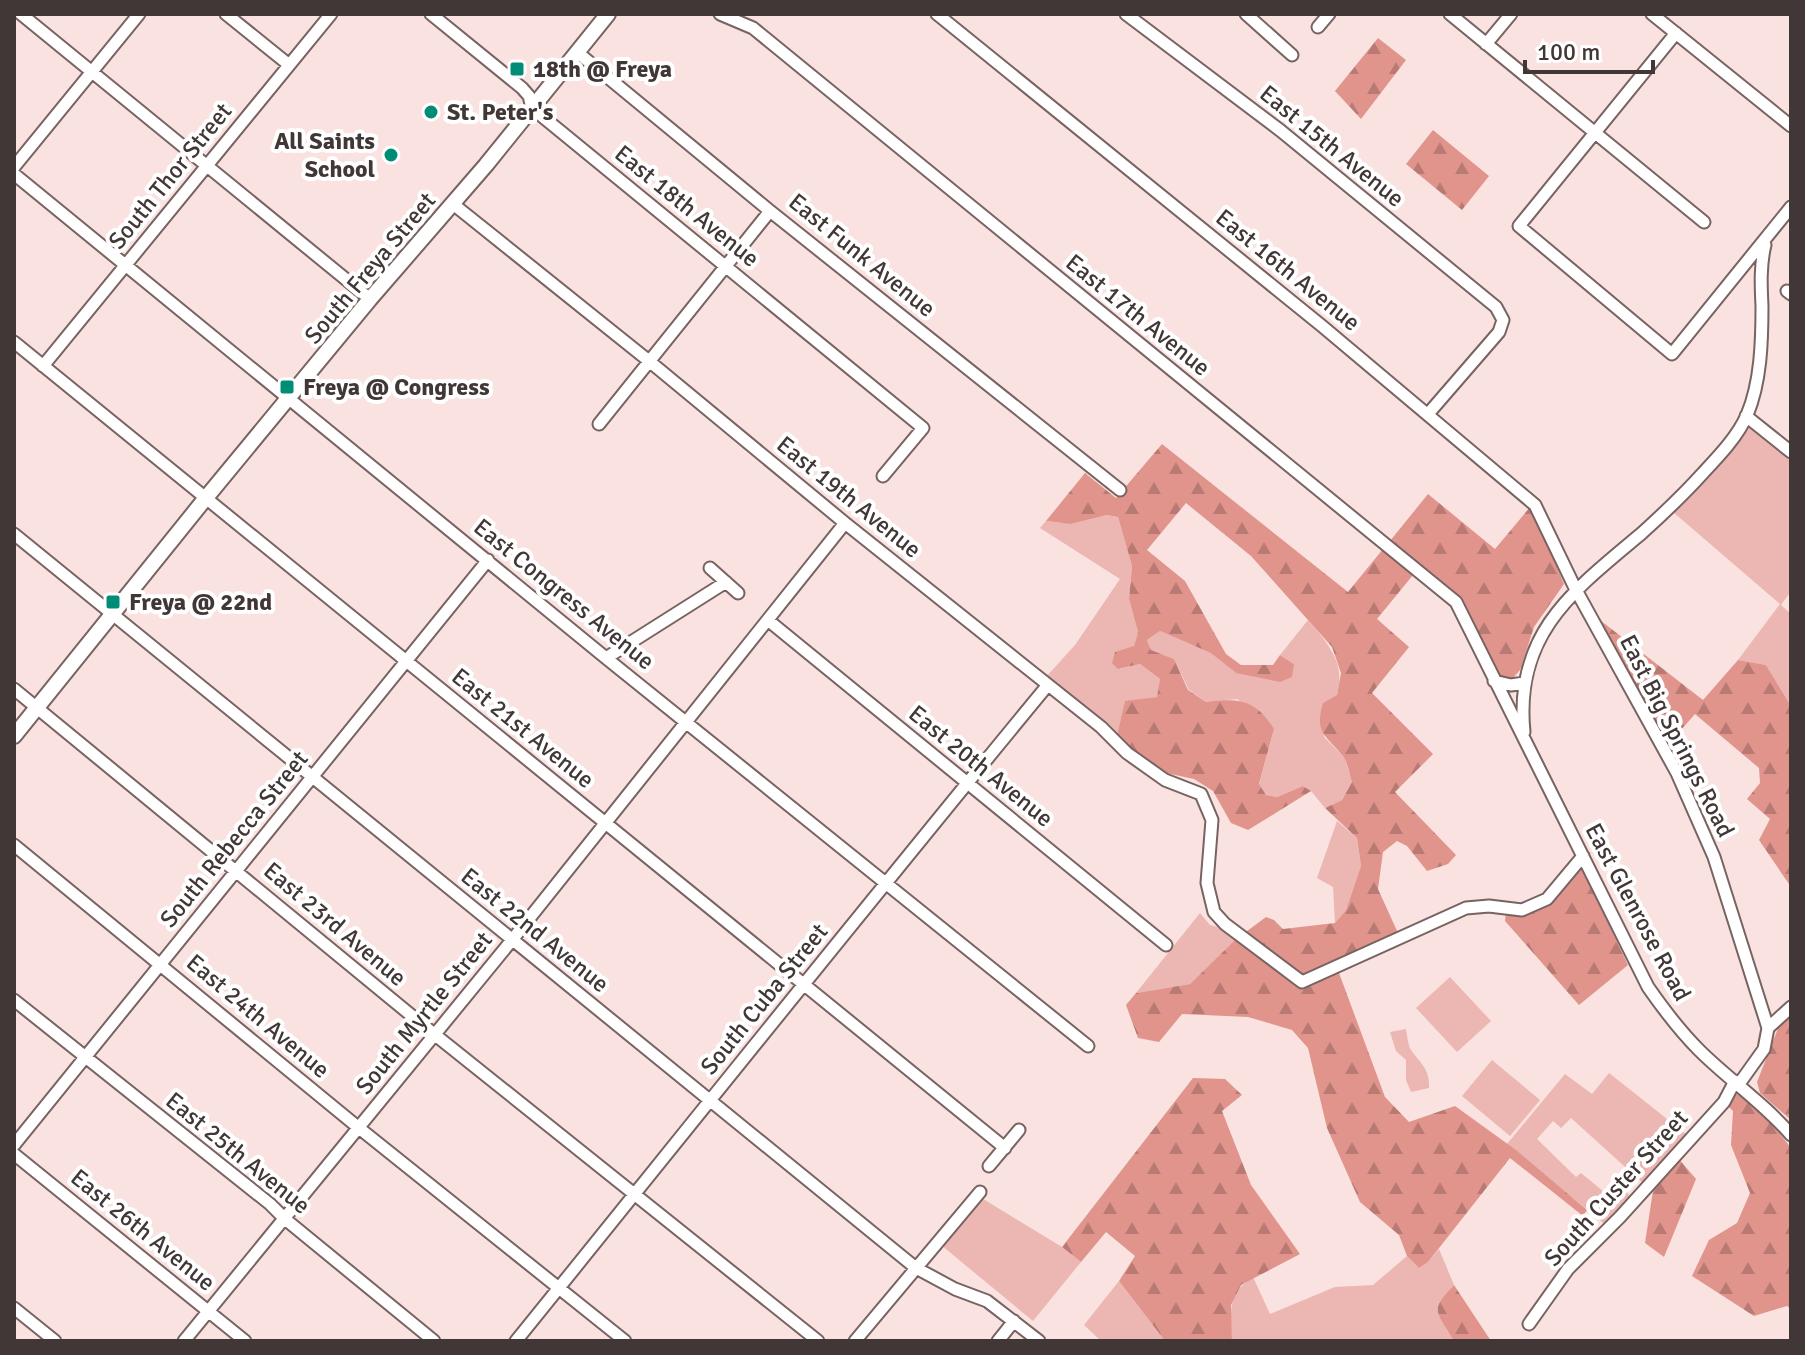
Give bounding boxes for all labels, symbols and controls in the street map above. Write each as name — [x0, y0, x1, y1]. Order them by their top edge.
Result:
scale bar — [1525, 24, 1653, 74]
text: 100 m — [1537, 37, 1600, 67]
place label: 18th @ Freya — [533, 54, 672, 84]
marker: 18th @ Freya — [508, 60, 526, 78]
street label: East 15th Avenue — [1254, 78, 1410, 214]
street label: South Thor Street — [102, 97, 238, 255]
place label: St. Peter's — [447, 97, 554, 127]
marker: St. Peter's — [422, 103, 440, 121]
place label: All Saints School — [274, 126, 375, 184]
street label: East 18th Avenue — [609, 138, 765, 274]
marker: All Saints School — [382, 146, 400, 164]
street label: South Freya Street — [298, 186, 442, 350]
street label: East Funk Avenue — [783, 187, 941, 323]
street label: East 16th Avenue — [1210, 202, 1366, 338]
street label: East 17th Avenue — [1060, 247, 1216, 383]
place label: Freya @ Congress — [303, 372, 490, 402]
marker: Freya @ Congress — [278, 378, 296, 396]
street label: East 19th Avenue — [771, 429, 927, 565]
street label: East Congress Avenue — [467, 512, 661, 676]
place label: Freya @ 22nd — [129, 587, 272, 617]
marker: Freya @ 22nd — [104, 593, 122, 611]
street label: East Big Springs Road — [1613, 630, 1741, 842]
street label: East 21st Avenue — [446, 661, 600, 795]
street label: East 20th Avenue — [903, 698, 1059, 834]
street label: South Rebecca Street — [153, 744, 315, 934]
street label: East Glenrose Road — [1578, 818, 1698, 1006]
street label: East 23rd Avenue — [257, 856, 413, 992]
street label: East 22nd Avenue — [455, 861, 615, 999]
street label: South Cuba Street — [694, 917, 834, 1081]
street label: South Myrtle Street — [349, 926, 499, 1100]
street label: East 24th Avenue — [180, 947, 336, 1085]
street label: East 25th Avenue — [160, 1085, 316, 1221]
street label: South Custer Street — [1538, 1103, 1694, 1273]
street label: East 26th Avenue — [65, 1162, 221, 1298]

